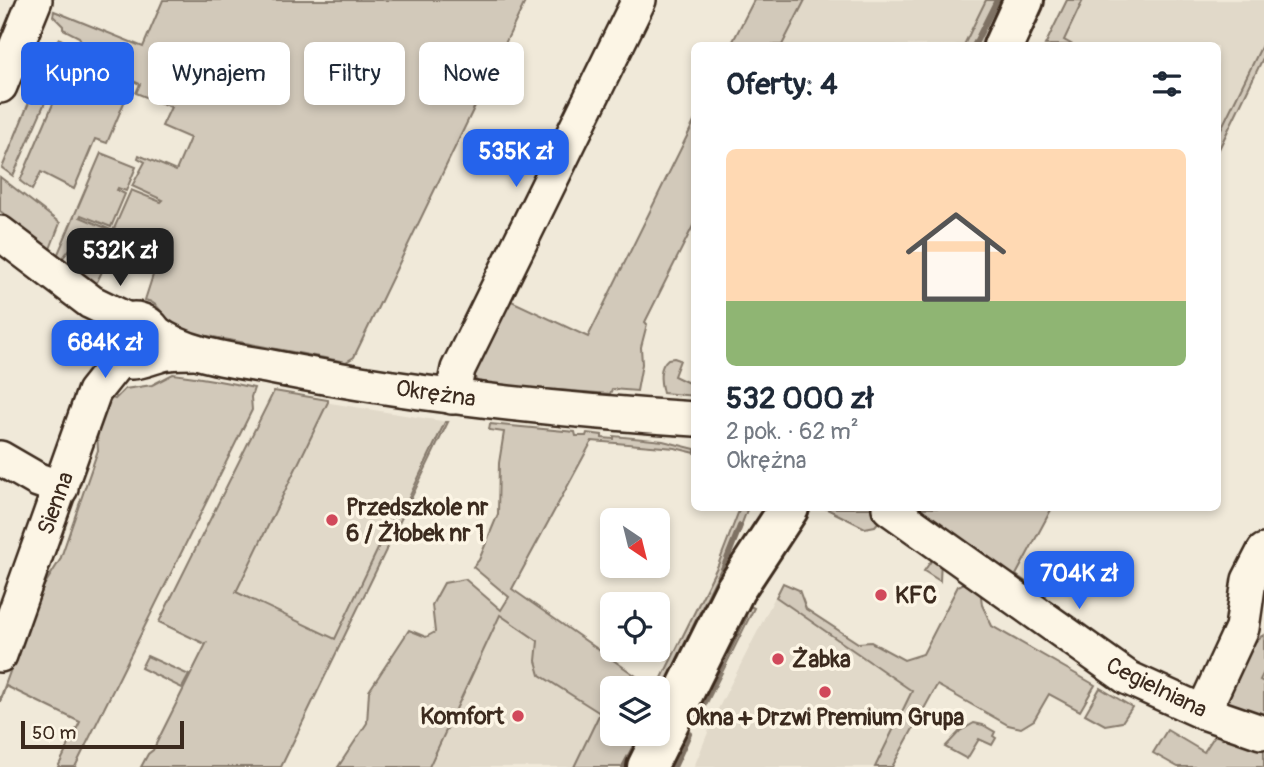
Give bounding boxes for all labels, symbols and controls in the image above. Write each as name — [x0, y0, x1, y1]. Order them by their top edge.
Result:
chip: Kupno — [21, 42, 134, 105]
chip: Wynajem — [148, 42, 290, 105]
chip: Filtry — [304, 42, 405, 105]
chip: Nowe — [419, 42, 524, 105]
icon: filters — [1148, 65, 1186, 103]
text: Oferty: 4 — [726, 66, 838, 103]
pin: 535K zł — [451, 130, 581, 189]
text: 535K zł — [479, 137, 553, 166]
icon: home — [893, 194, 1019, 320]
pin: 532K zł — [55, 229, 185, 288]
text: 532K zł — [83, 236, 157, 265]
pin: 684K zł — [40, 320, 170, 380]
text: 684K zł — [68, 328, 142, 357]
street label: Okrężna — [394, 374, 478, 413]
text: 532 000 zł — [726, 380, 873, 417]
text: 2 pok. · 62 m² — [726, 417, 859, 446]
text: Okrężna — [726, 446, 806, 475]
street label: Sienna — [31, 468, 80, 539]
place label: Przedszkole nr 6 / Żłobek nr 1 — [346, 493, 489, 548]
north arrow — [600, 508, 670, 578]
map controls — [600, 508, 670, 746]
marker: Przedszkole nr 6 / Żłobek nr 1 — [324, 512, 340, 528]
pin: 704K zł — [1014, 552, 1144, 611]
text: 704K zł — [1040, 559, 1118, 588]
place label: KFC — [895, 581, 937, 610]
marker: KFC — [873, 587, 889, 603]
button: locate — [600, 592, 670, 662]
place label: Żabka — [792, 645, 851, 674]
marker: Żabka — [770, 651, 786, 667]
street label: Cegielniana — [1102, 651, 1212, 724]
button: layers — [600, 676, 670, 746]
marker: Okna + Drzwi Premium Grupa — [817, 684, 833, 700]
place label: Komfort — [420, 702, 505, 731]
place label: Okna + Drzwi Premium Grupa — [686, 703, 965, 732]
marker: Komfort — [510, 708, 526, 724]
scale bar — [21, 718, 184, 750]
text: 50 m — [32, 721, 76, 745]

